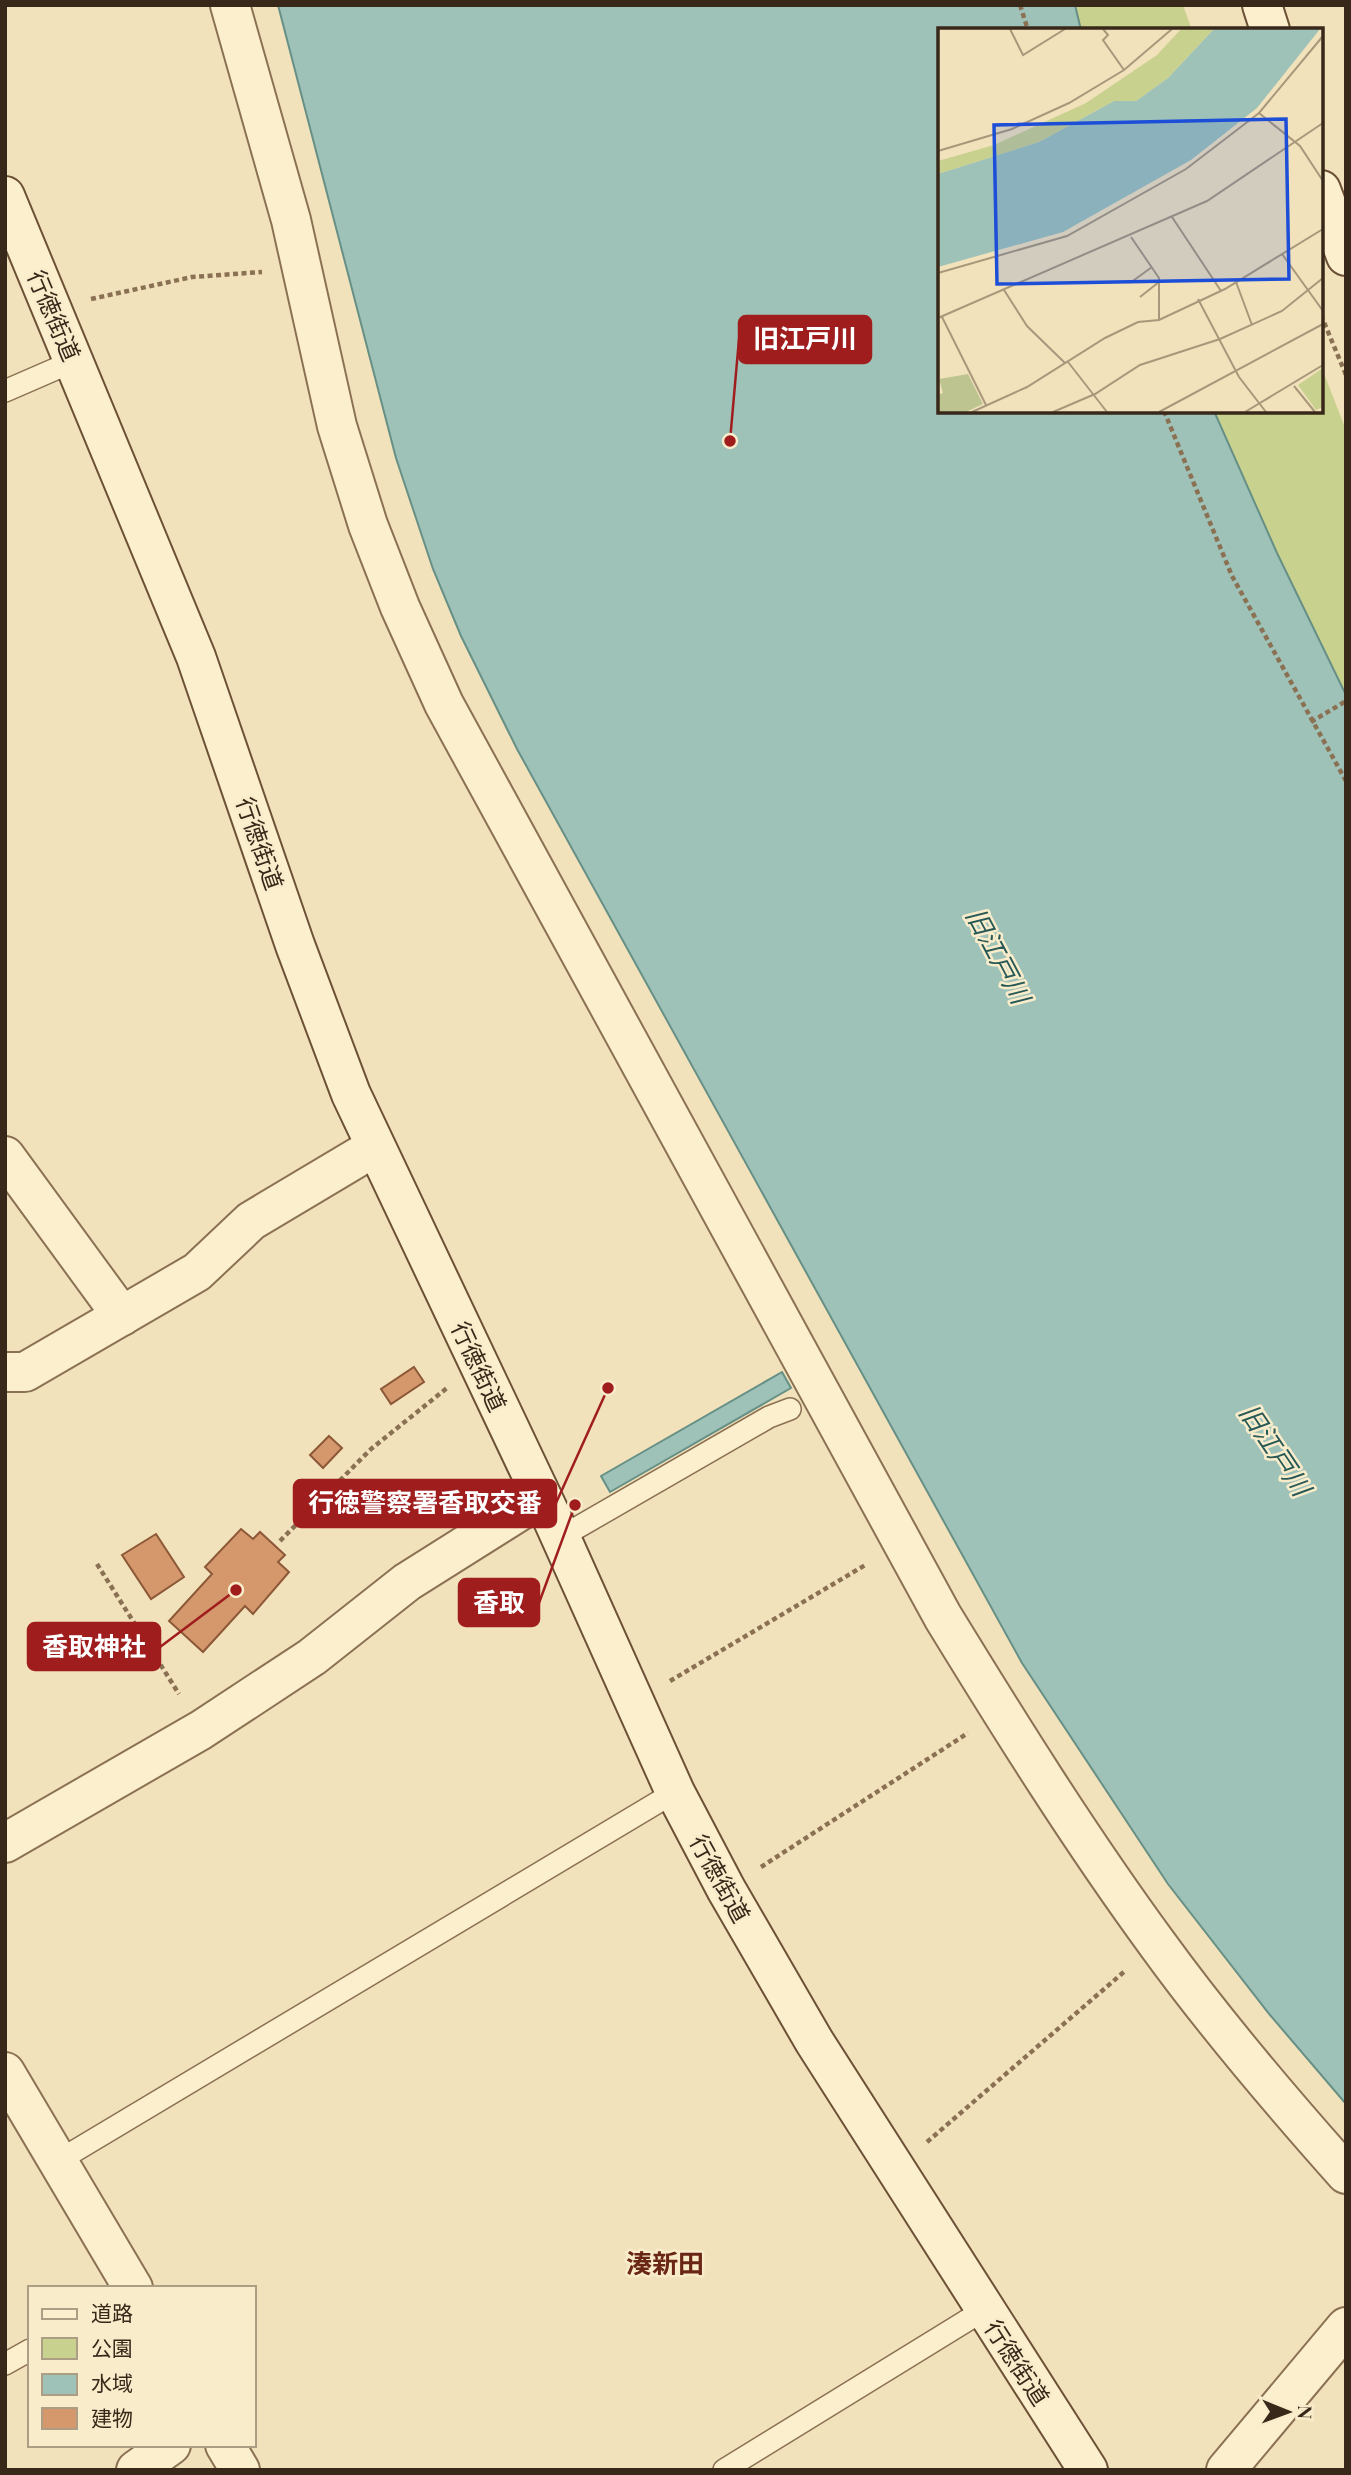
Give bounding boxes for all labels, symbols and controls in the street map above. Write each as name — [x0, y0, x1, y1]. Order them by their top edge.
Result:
inset map — [938, 28, 1323, 413]
street label: 行徳街道 — [22, 265, 88, 365]
callout: 旧江戸川 — [739, 316, 871, 363]
text: 旧江戸川 — [753, 320, 857, 355]
street label: 行徳街道 — [230, 792, 292, 894]
water label: 旧江戸川 — [959, 901, 1040, 1012]
street label: 行徳街道 — [445, 1316, 515, 1416]
water label: 旧江戸川 — [1232, 1396, 1321, 1504]
callout: 行徳警察署香取交番 — [294, 1480, 556, 1527]
text: 行徳警察署香取交番 — [308, 1484, 542, 1519]
callout: 香取 — [459, 1579, 539, 1626]
text: 香取 — [473, 1584, 525, 1619]
callout: 香取神社 — [28, 1623, 160, 1670]
text: 香取神社 — [42, 1628, 146, 1663]
street label: 行徳街道 — [684, 1828, 758, 1928]
district label: 湊新田 — [626, 2245, 704, 2280]
legend — [28, 2286, 256, 2447]
text: 道路 — [91, 2298, 133, 2326]
street label: 行徳街道 — [978, 2313, 1058, 2411]
text: 公園 — [91, 2333, 133, 2361]
text: 水域 — [91, 2368, 133, 2396]
north arrow — [1253, 2377, 1323, 2447]
text: 建物 — [91, 2403, 133, 2431]
text: N — [1293, 2405, 1319, 2420]

